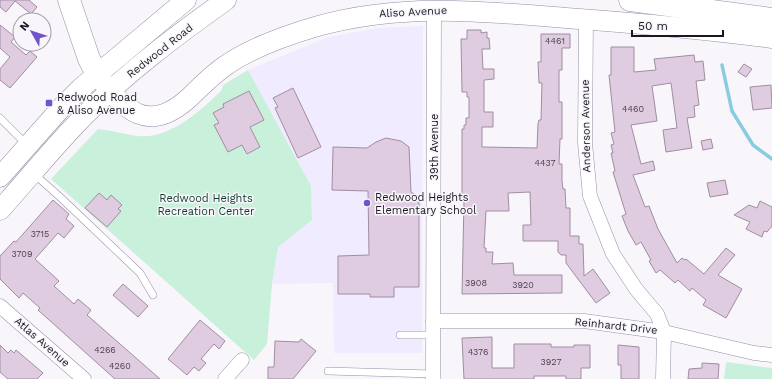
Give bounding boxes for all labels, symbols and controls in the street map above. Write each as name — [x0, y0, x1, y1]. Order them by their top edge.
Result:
street label: Aliso Avenue — [379, 4, 447, 20]
north arrow — [12, 12, 52, 52]
scale bar — [632, 12, 723, 38]
text: N — [17, 19, 32, 33]
text: 50 m — [638, 19, 668, 33]
street label: Redwood Road — [124, 21, 196, 81]
house number: 4461 — [545, 36, 565, 46]
street label: Anderson Avenue — [579, 79, 593, 173]
place label: Redwood Road & Aliso Avenue — [57, 91, 137, 117]
marker: Redwood Road & Aliso Avenue — [44, 98, 54, 108]
house number: 4460 — [622, 104, 644, 114]
street label: 39th Avenue — [428, 114, 441, 180]
house number: 4437 — [535, 158, 555, 168]
place label: Redwood Heights Elementary School — [375, 191, 477, 217]
park label: Redwood Heights Recreation Center — [157, 192, 255, 218]
marker: Redwood Heights Elementary School — [362, 198, 372, 208]
house number: 3715 — [31, 229, 49, 239]
house number: 3709 — [12, 249, 32, 259]
house number: 3908 — [465, 278, 487, 288]
house number: 3920 — [512, 280, 534, 290]
street label: Atlas Avenue — [12, 314, 72, 370]
street label: Reinhardt Drive — [574, 315, 658, 337]
house number: 4266 — [94, 345, 116, 355]
house number: 4376 — [468, 347, 488, 357]
house number: 3927 — [541, 357, 561, 367]
house number: 4260 — [109, 361, 131, 371]

